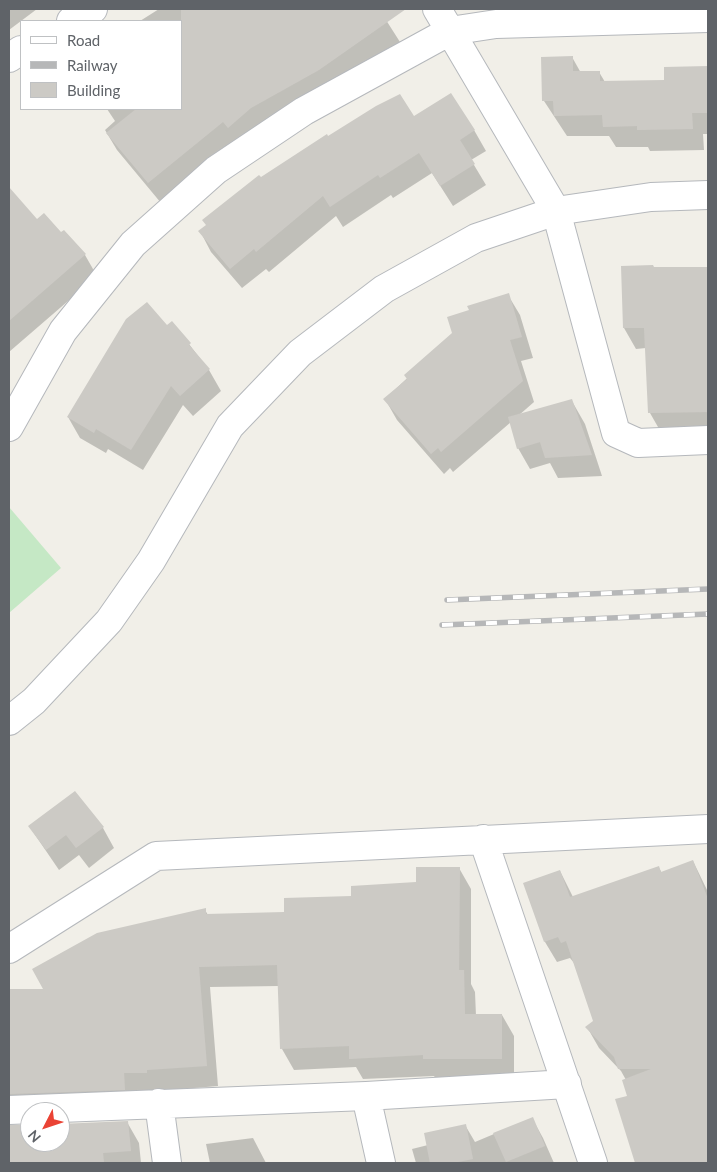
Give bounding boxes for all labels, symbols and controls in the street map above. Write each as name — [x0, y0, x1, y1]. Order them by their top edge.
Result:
legend — [20, 20, 182, 110]
text: Road — [67, 31, 100, 49]
text: Railway — [67, 56, 118, 74]
text: Building — [67, 81, 120, 99]
north arrow — [20, 1102, 70, 1152]
text: N — [24, 1127, 44, 1146]

